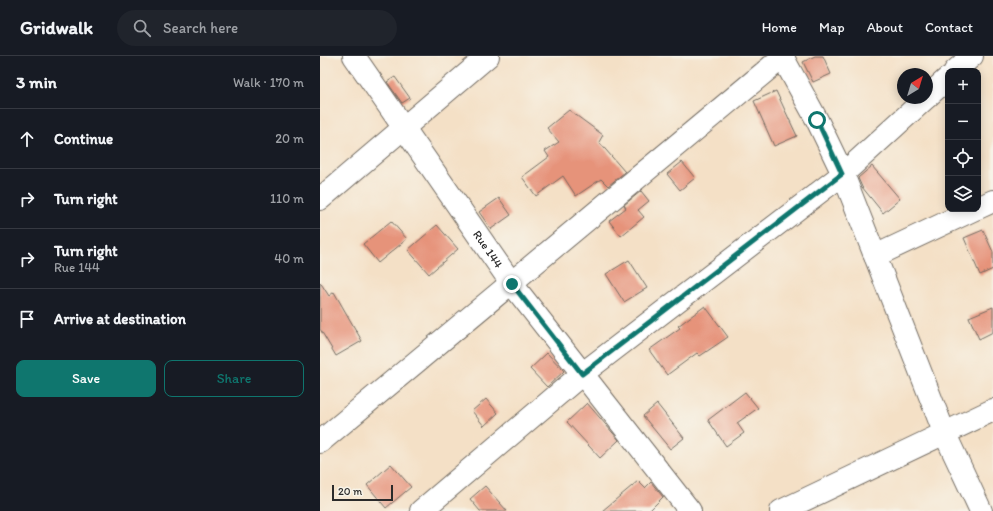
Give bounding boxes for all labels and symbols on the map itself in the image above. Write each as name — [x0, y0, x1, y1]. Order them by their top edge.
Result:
north arrow — [897, 68, 933, 104]
route start — [808, 111, 826, 129]
street label: Rue 144 — [470, 228, 506, 271]
route end — [503, 275, 521, 293]
scale bar — [332, 483, 393, 502]

